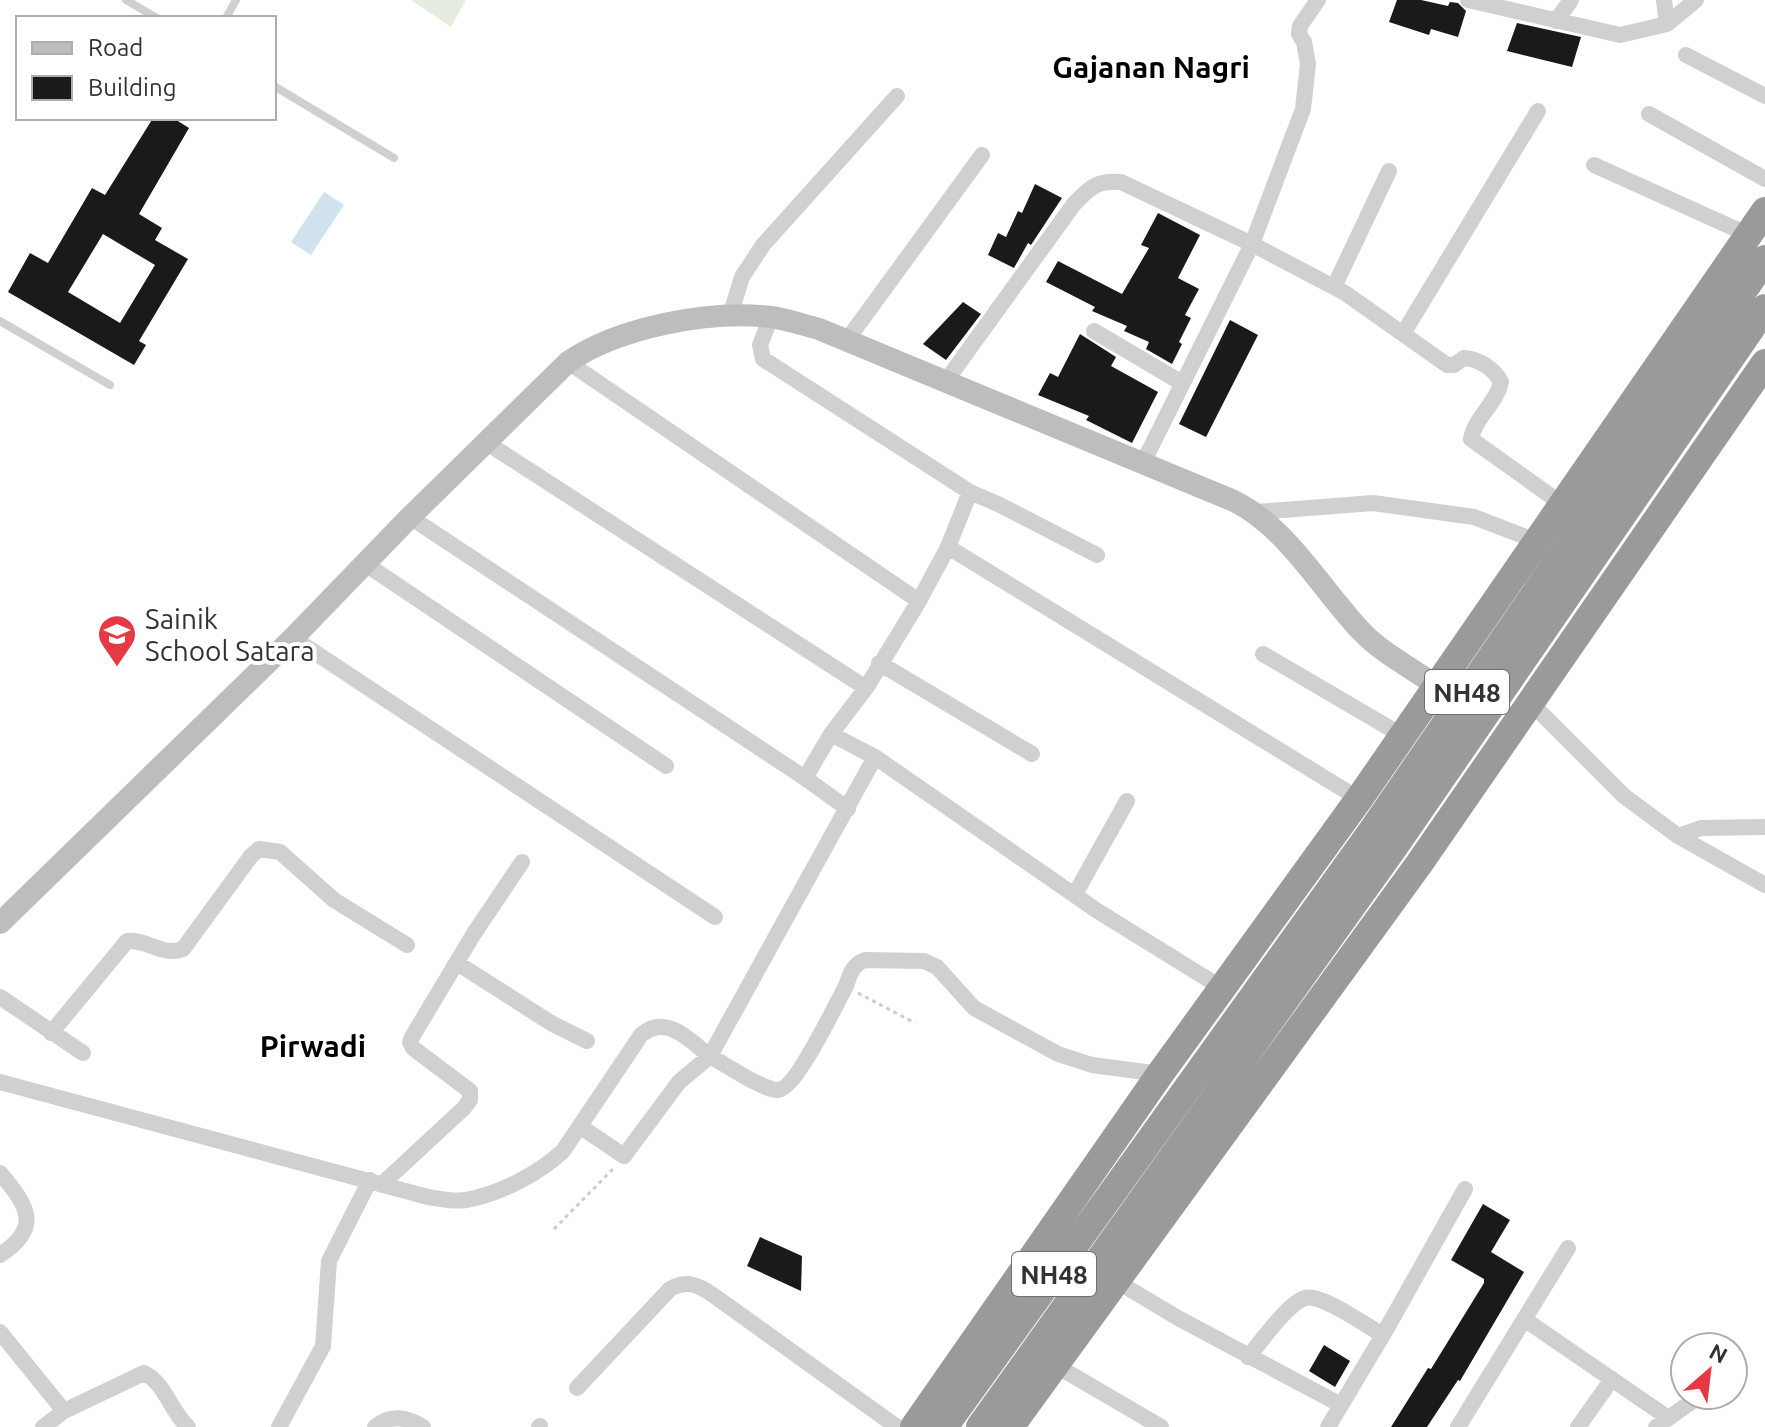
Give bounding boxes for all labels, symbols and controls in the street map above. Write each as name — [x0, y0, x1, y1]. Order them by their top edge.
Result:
legend — [16, 16, 276, 120]
text: Road — [88, 34, 143, 61]
district label: Gajanan Nagri — [1052, 50, 1250, 84]
text: Building — [88, 74, 176, 101]
place label: Sainik School Satara — [145, 603, 315, 666]
school or university icon: Sainik School Satara — [96, 613, 138, 668]
road number: NH48 — [1425, 670, 1509, 714]
district label: Pirwadi — [260, 1029, 366, 1063]
road number: NH48 — [1012, 1252, 1096, 1296]
north arrow — [1669, 1331, 1749, 1411]
text: N — [1706, 1338, 1732, 1368]

